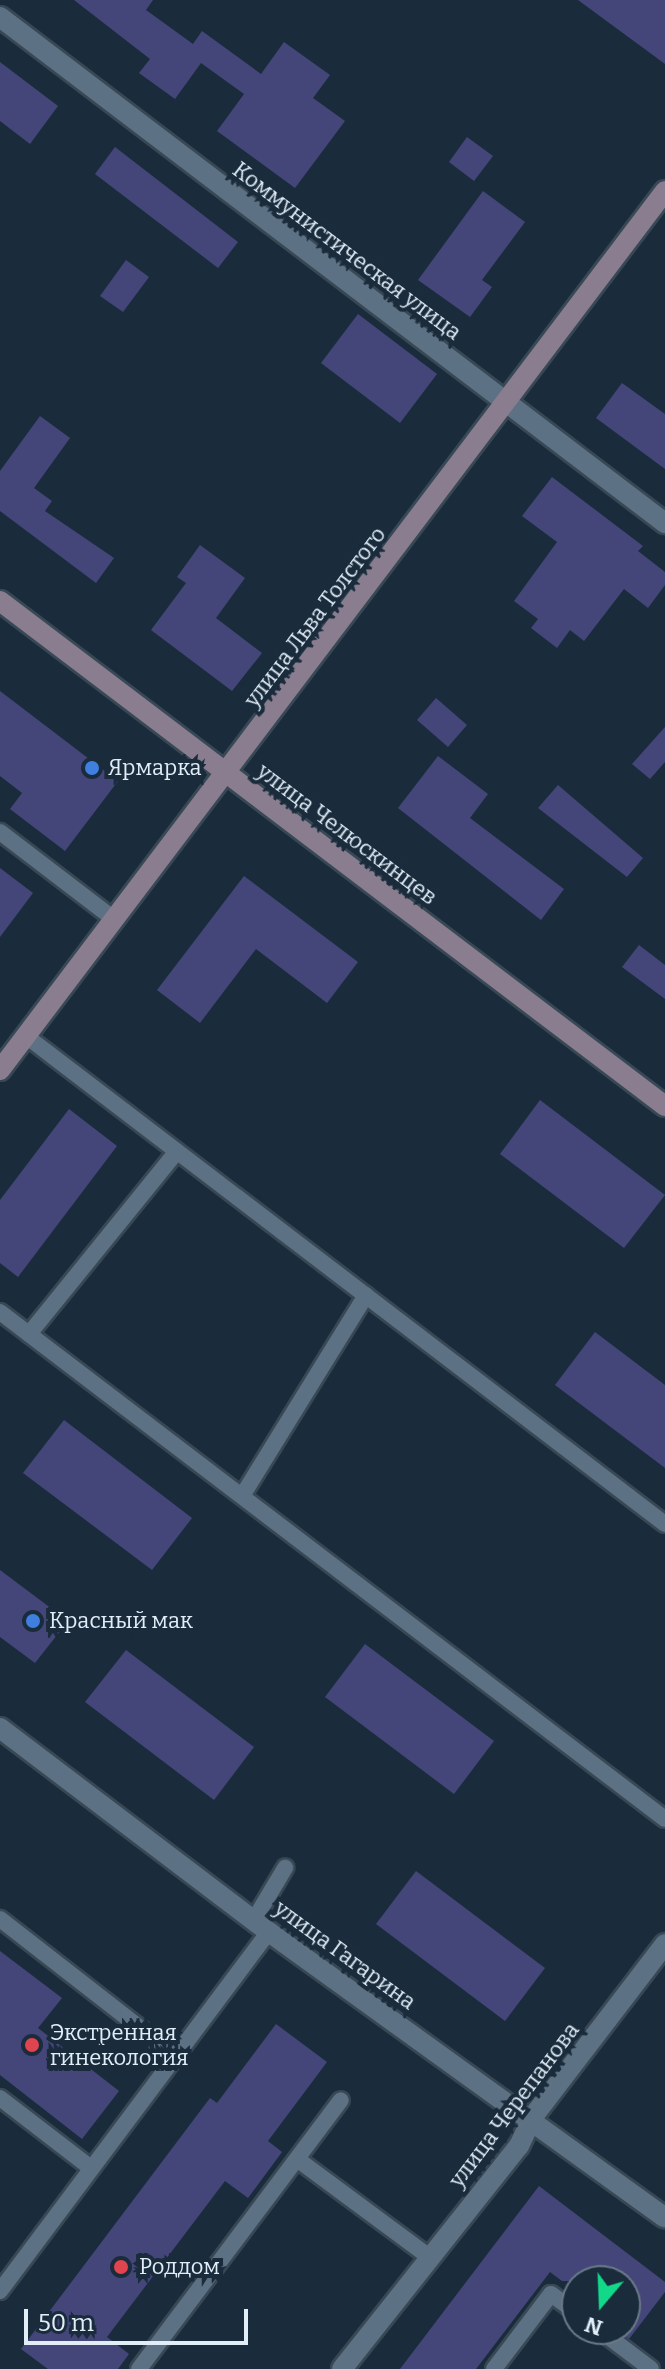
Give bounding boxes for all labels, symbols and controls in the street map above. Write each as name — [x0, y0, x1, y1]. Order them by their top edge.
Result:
street label: Коммунистическая улица — [227, 156, 467, 346]
street label: улица Льва Толстого — [239, 522, 391, 712]
place label: Ярмарка — [108, 755, 202, 781]
street label: улица Челюскинцев — [252, 758, 442, 910]
marker: Ярмарка — [83, 759, 101, 777]
place label: Красный мак — [49, 1608, 193, 1634]
marker: Красный мак — [24, 1612, 42, 1630]
street label: улица Гагарина — [269, 1895, 421, 2015]
street label: улица Черепанова — [443, 2017, 585, 2193]
place label: Экстренная гинекология — [50, 2019, 188, 2070]
marker: Экстренная гинекология — [21, 2034, 43, 2056]
place label: Роддом — [139, 2254, 220, 2280]
marker: Роддом — [110, 2256, 132, 2278]
north arrow — [561, 2265, 641, 2345]
scale bar — [28, 2293, 252, 2343]
text: 50 m — [38, 2309, 94, 2337]
text: N — [581, 2311, 606, 2342]

